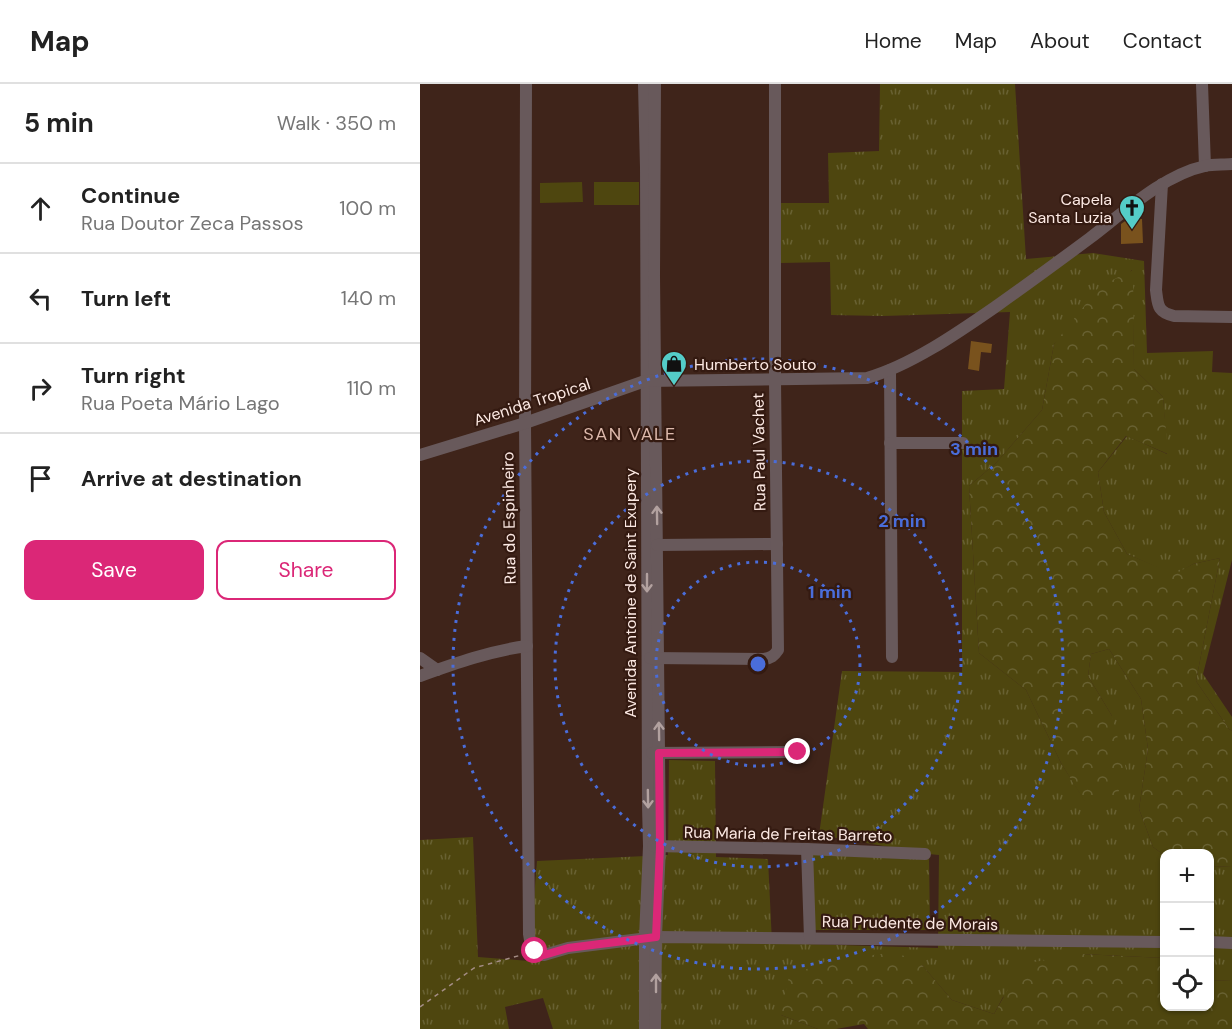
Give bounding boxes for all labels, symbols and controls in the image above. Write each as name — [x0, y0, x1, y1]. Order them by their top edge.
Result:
text: Map — [30, 23, 90, 60]
text: Home — [864, 27, 922, 55]
text: Map — [955, 27, 997, 55]
text: About — [1030, 27, 1090, 55]
text: Contact — [1123, 27, 1202, 55]
text: 5 min — [24, 106, 94, 140]
text: Walk · 350 m — [277, 110, 396, 136]
text: Continue — [81, 181, 180, 210]
place label: Capela Santa Luzia — [1028, 189, 1112, 228]
icon: ahead — [24, 192, 57, 225]
church icon: Capela Santa Luzia — [1117, 193, 1147, 231]
text: 100 m — [339, 195, 396, 221]
text: Rua Doutor Zeca Passos — [81, 210, 304, 236]
icon: left — [24, 282, 57, 315]
text: Turn left — [81, 284, 171, 313]
text: 140 m — [341, 285, 396, 311]
shop icon: Humberto Souto — [659, 349, 689, 387]
place label: Humberto Souto — [694, 354, 817, 375]
text: Turn right — [81, 361, 186, 390]
icon: right — [24, 372, 57, 405]
street label: Avenida Tropical — [471, 373, 593, 431]
text: 110 m — [347, 375, 396, 401]
text: Rua Poeta Mário Lago — [81, 390, 280, 416]
street label: Rua Paul Vachet — [747, 393, 771, 511]
district label: SAN VALE — [583, 422, 677, 446]
text: 3 min — [950, 437, 998, 461]
street label: Rua do Espinheiro — [497, 451, 521, 585]
icon: arrive — [24, 462, 57, 495]
text: Arrive at destination — [81, 464, 302, 493]
street label: Avenida Antoine de Saint Exupery — [620, 468, 641, 718]
one-way arrow — [651, 506, 663, 526]
text: 2 min — [878, 509, 926, 533]
button: Save — [24, 540, 204, 600]
button: Share — [216, 540, 396, 600]
one-way arrow — [641, 573, 653, 593]
text: 1 min — [808, 580, 852, 604]
centre of rings — [748, 654, 768, 674]
one-way arrow — [653, 722, 664, 742]
route end — [784, 738, 810, 764]
one-way arrow — [642, 789, 653, 809]
street label: Rua Maria de Freitas Barreto — [684, 822, 892, 846]
map controls — [1160, 849, 1214, 1011]
button: + — [1160, 849, 1214, 903]
button: − — [1160, 903, 1214, 957]
street label: Rua Prudente de Morais — [822, 911, 998, 935]
route start — [521, 937, 547, 963]
button: locate — [1160, 957, 1214, 1011]
one-way arrow — [650, 973, 662, 993]

